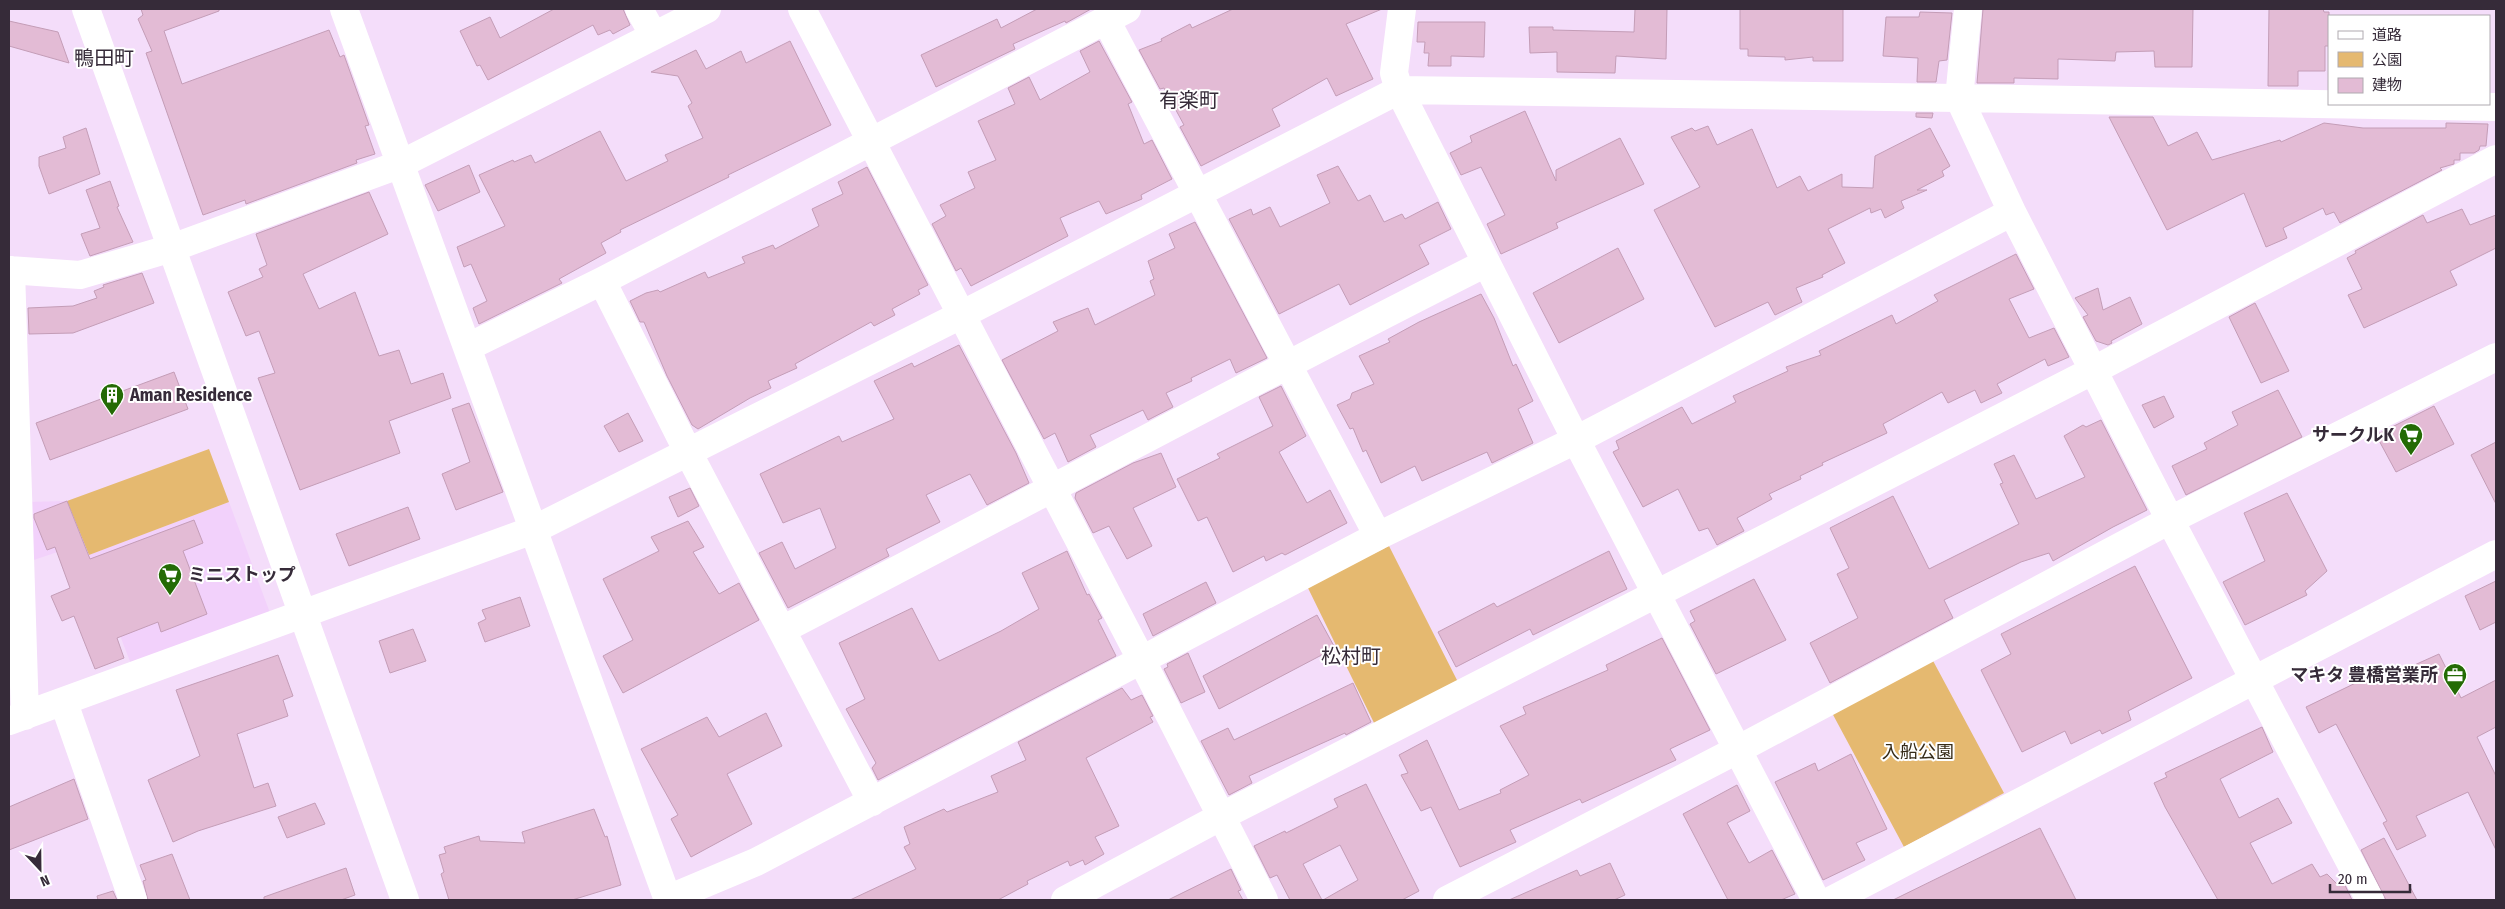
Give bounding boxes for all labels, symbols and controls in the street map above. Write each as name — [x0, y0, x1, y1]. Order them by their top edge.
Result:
legend — [2328, 15, 2490, 105]
text: 道路 — [2372, 26, 2402, 44]
district label: 鴨田町 — [74, 46, 134, 70]
text: 公園 — [2372, 51, 2402, 69]
text: 建物 — [2372, 76, 2402, 94]
district label: 有楽町 — [1159, 88, 1219, 112]
building icon: Aman Residence — [99, 382, 125, 416]
place label: Aman Residence — [129, 384, 252, 406]
supermarket icon: サークルK — [2398, 422, 2424, 456]
place label: サークルK — [2312, 424, 2395, 446]
supermarket icon: ミニストップ — [157, 562, 183, 596]
place label: ミニストップ — [188, 564, 296, 586]
district label: 松村町 — [1321, 644, 1381, 668]
office icon: マキタ 豊橋営業所 — [2442, 662, 2468, 696]
place label: マキタ 豊橋営業所 — [2290, 664, 2438, 686]
park label: 入船公園 — [1882, 741, 1954, 763]
north arrow — [15, 844, 65, 894]
scale bar — [2330, 862, 2410, 894]
text: 20 m — [2338, 870, 2368, 888]
text: N — [38, 871, 52, 890]

